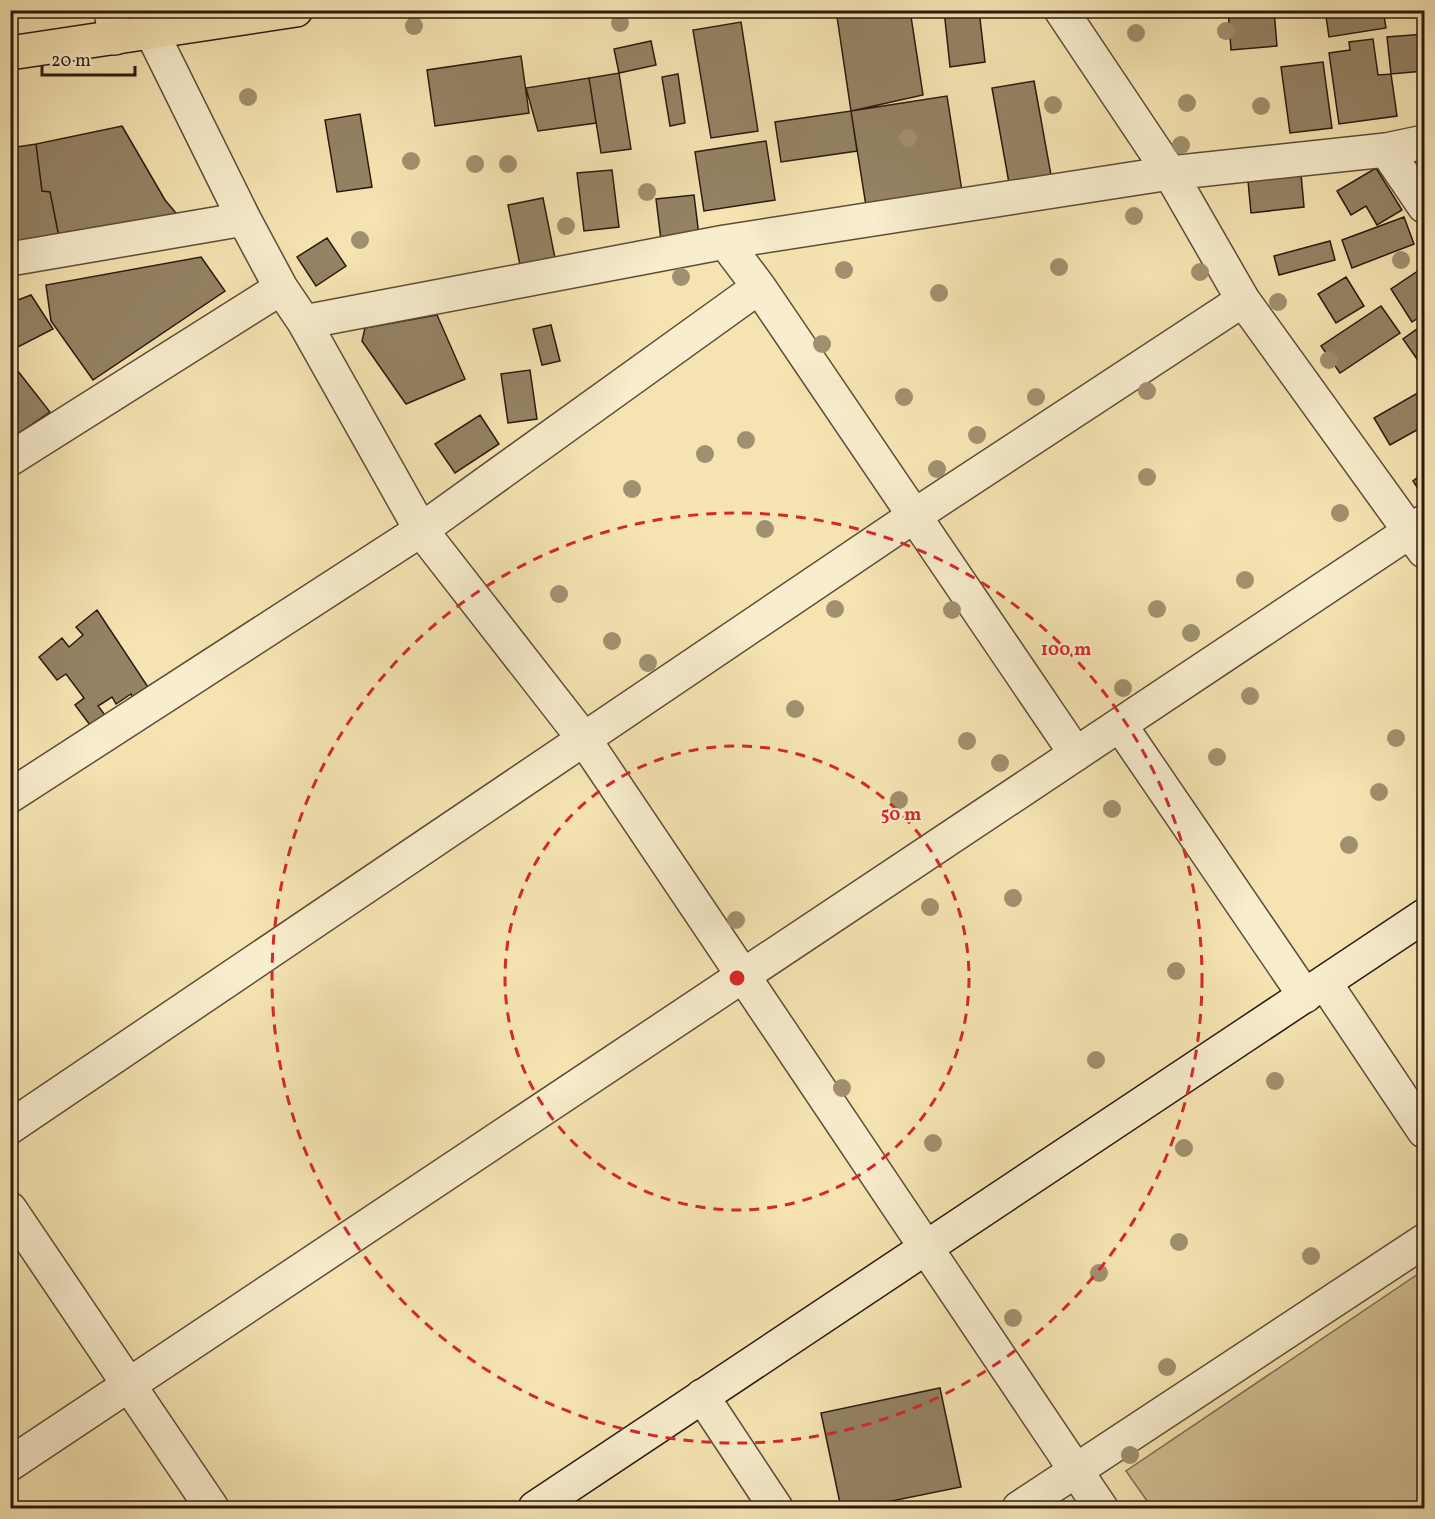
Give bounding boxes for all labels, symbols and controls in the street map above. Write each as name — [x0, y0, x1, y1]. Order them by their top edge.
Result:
scale bar — [42, 39, 135, 77]
text: 20 m — [51, 49, 91, 74]
text: 100 m — [1041, 638, 1091, 663]
text: 50 m — [881, 803, 921, 828]
centre of rings — [727, 968, 747, 988]

